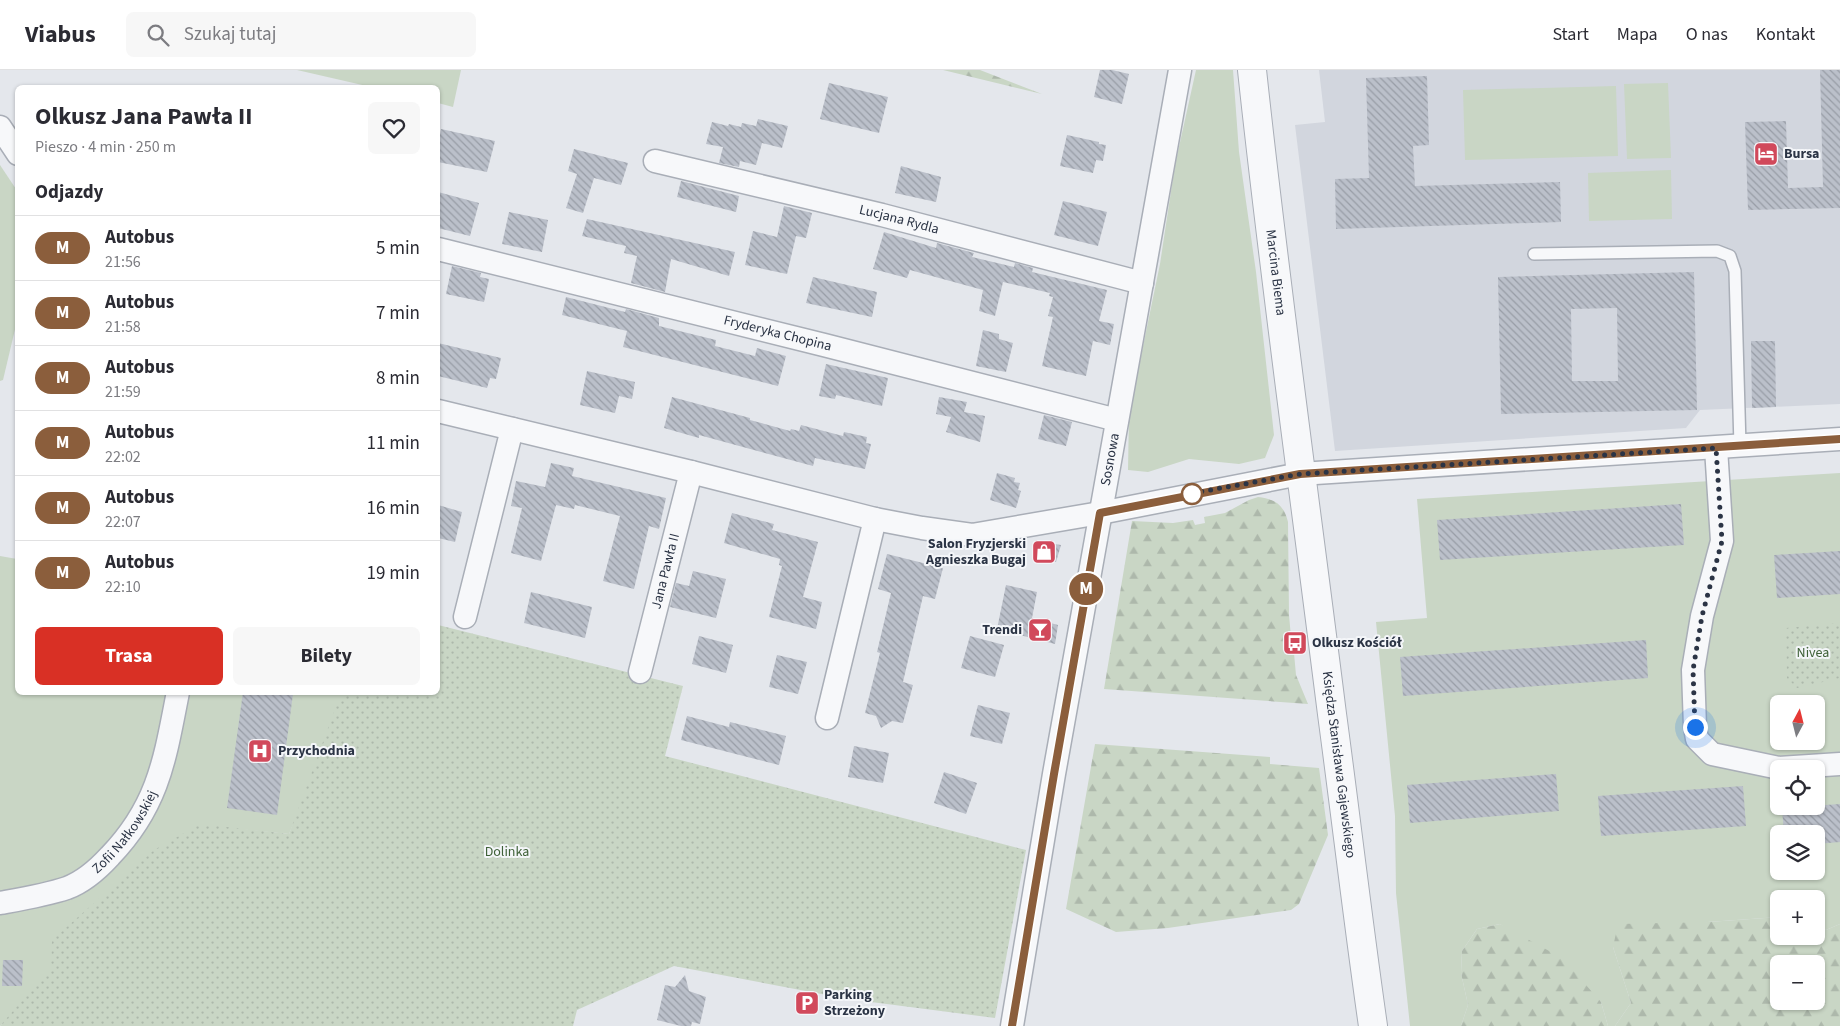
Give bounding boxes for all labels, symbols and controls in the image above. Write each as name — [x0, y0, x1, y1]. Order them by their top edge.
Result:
search box — [126, 12, 476, 57]
text: Viabus — [25, 17, 96, 52]
icon: search — [144, 21, 172, 49]
text: Szukaj tutaj — [184, 21, 276, 48]
text: Start — [1552, 22, 1589, 47]
text: Mapa — [1617, 22, 1658, 47]
text: O nas — [1686, 22, 1728, 47]
text: Kontakt — [1756, 22, 1815, 47]
text: Olkusz Jana Pawła II — [35, 99, 252, 134]
button: heart — [368, 102, 420, 154]
text: Pieszo · 4 min · 250 m — [35, 136, 176, 158]
hotel icon: Bursa — [1753, 141, 1779, 167]
place label: Bursa — [1784, 144, 1819, 164]
text: Odjazdy — [35, 179, 104, 206]
street label: Lucjana Rydla — [857, 200, 941, 239]
text: Autobus — [105, 224, 174, 251]
street label: Marcina Biema — [1260, 228, 1291, 317]
text: M — [56, 235, 69, 260]
text: 5 min — [376, 235, 420, 262]
text: 21:56 — [105, 251, 141, 273]
text: Autobus — [105, 289, 174, 316]
text: M — [56, 300, 69, 325]
text: 7 min — [376, 300, 420, 327]
street label: Fryderyka Chopina — [722, 310, 834, 357]
text: 21:58 — [105, 316, 141, 338]
text: Autobus — [105, 354, 174, 381]
text: M — [56, 365, 69, 390]
text: 8 min — [376, 365, 420, 392]
text: 21:59 — [105, 381, 141, 403]
text: Autobus — [105, 419, 174, 446]
text: M — [56, 430, 69, 455]
text: 11 min — [366, 430, 420, 457]
street label: Sosnowa — [1096, 432, 1125, 487]
text: 22:02 — [105, 446, 141, 468]
unlabelled marker — [1181, 483, 1203, 505]
text: Autobus — [105, 484, 174, 511]
text: M — [56, 495, 69, 520]
text: 16 min — [366, 495, 420, 522]
text: 22:07 — [105, 511, 141, 533]
street label: Jana Pawła II — [646, 531, 685, 611]
place label: Salon Fryzjerski Agnieszka Bugaj — [925, 534, 1026, 570]
shop icon: Salon Fryzjerski Agnieszka Bugaj — [1031, 539, 1057, 565]
text: Autobus — [105, 549, 174, 576]
text: M — [56, 560, 69, 585]
text: 19 min — [366, 560, 420, 587]
line badge: M — [1070, 573, 1102, 605]
text: 22:10 — [105, 576, 141, 598]
text: M — [1079, 576, 1093, 601]
bar icon: Trendi — [1027, 617, 1053, 643]
place label: Trendi — [982, 620, 1022, 640]
button: Trasa — [35, 627, 223, 685]
button: Bilety — [233, 627, 420, 685]
bus stop icon: Olkusz Kościół — [1282, 630, 1308, 656]
place label: Olkusz Kościół — [1312, 633, 1403, 653]
park label: Nivea — [1797, 643, 1829, 663]
street label: Księdza Stanisława Gajewskiego — [1317, 670, 1361, 859]
north arrow — [1770, 695, 1825, 750]
map controls — [1770, 695, 1825, 1010]
your location — [1683, 715, 1708, 740]
hospital icon: Przychodnia — [247, 738, 273, 764]
place label: Przychodnia — [278, 741, 355, 761]
button: locate — [1770, 760, 1825, 815]
street label: Zofii Nałkowskiej — [88, 787, 162, 879]
button: layers — [1770, 825, 1825, 880]
park label: Dolinka — [485, 842, 529, 862]
button: + — [1770, 890, 1825, 945]
button: − — [1770, 955, 1825, 1010]
place label: Parking Strzeżony — [824, 985, 886, 1021]
parking icon: Parking Strzeżony — [794, 990, 820, 1016]

